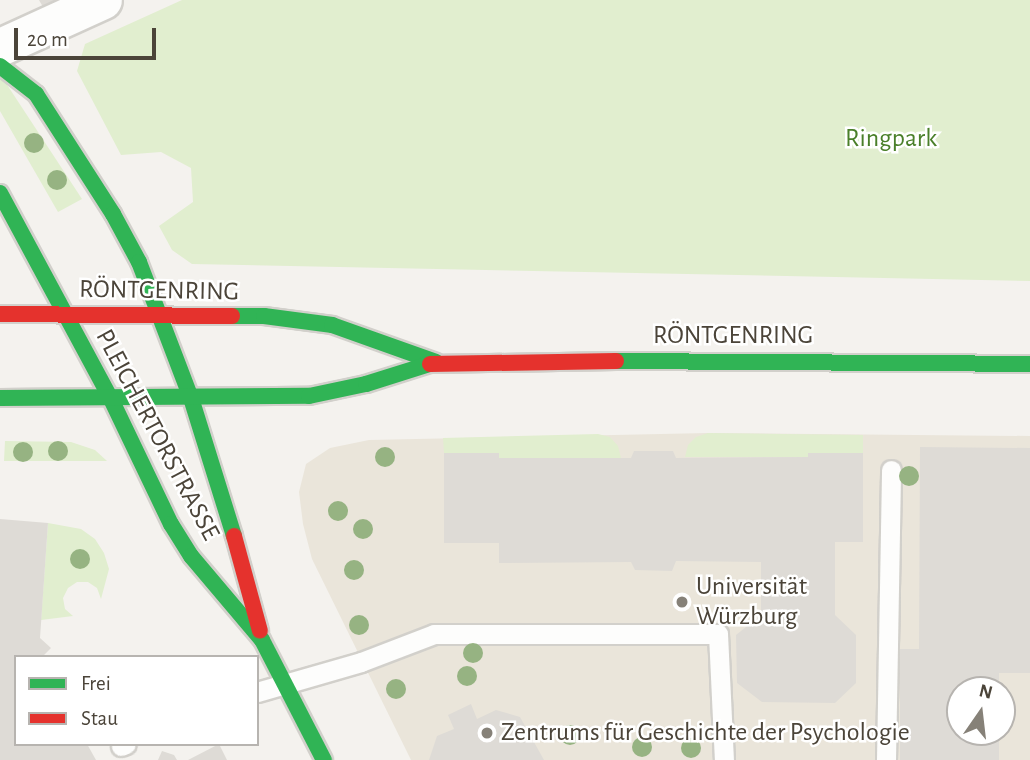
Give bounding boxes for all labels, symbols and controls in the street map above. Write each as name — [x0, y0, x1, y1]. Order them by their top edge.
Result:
scale bar — [18, 14, 159, 58]
text: 20 m — [27, 29, 68, 50]
park label: Ringpark — [845, 123, 937, 155]
street label: RÖNTGENRING — [79, 274, 239, 308]
street label: RÖNTGENRING — [653, 320, 813, 352]
street label: PLEICHERTORSTRASSE — [88, 324, 226, 546]
place label: Universität Würzburg — [696, 571, 807, 632]
marker: Universität Würzburg — [674, 594, 690, 610]
legend — [14, 655, 259, 746]
text: Frei — [81, 673, 111, 694]
north arrow — [946, 676, 1016, 746]
text: N — [977, 681, 994, 703]
text: Stau — [81, 708, 118, 729]
place label: Zentrums für Geschichte der Psychologie — [501, 717, 910, 749]
marker: Zentrums für Geschichte der Psychologie — [479, 725, 495, 741]

